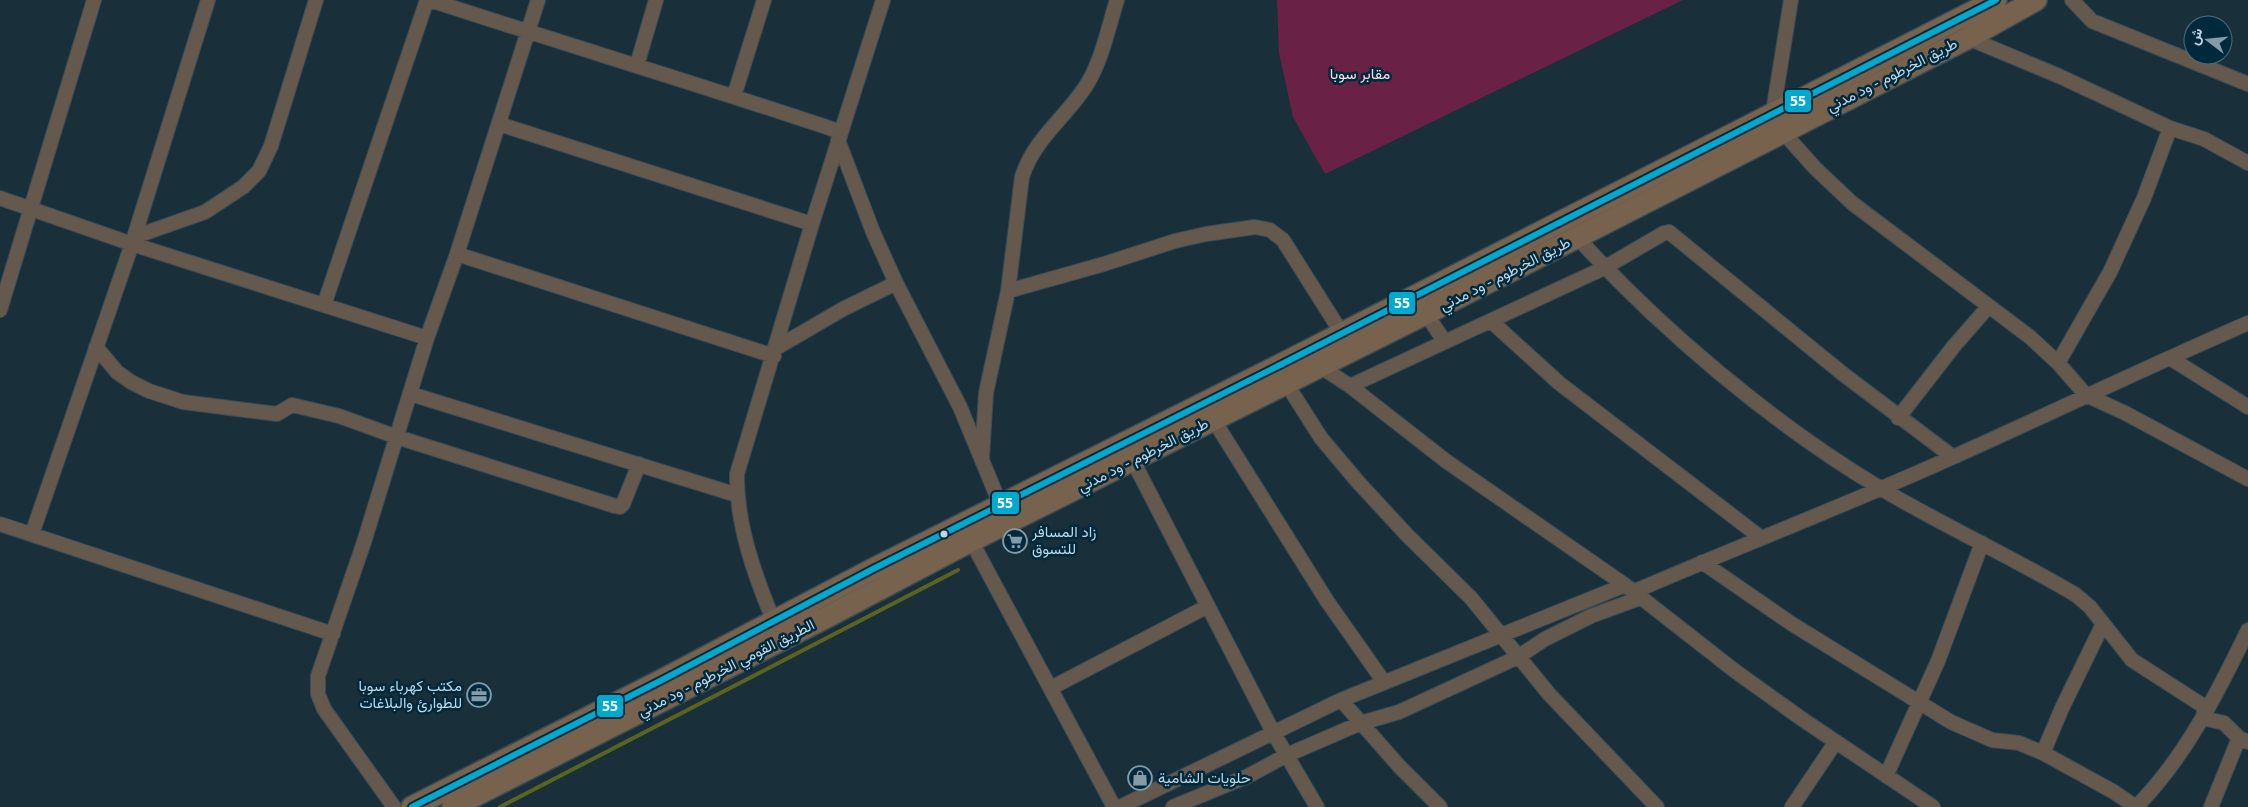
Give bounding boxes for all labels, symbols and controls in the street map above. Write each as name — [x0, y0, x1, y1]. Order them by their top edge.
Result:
north arrow — [2183, 15, 2233, 65]
text: ش — [2184, 25, 2207, 47]
street label: طريق الخرطوم - ود مدني — [1823, 32, 1962, 119]
park label: مقابر سوبا — [1330, 63, 1390, 83]
line badge: 55 — [1784, 89, 1812, 113]
text: 55 — [1790, 91, 1806, 110]
street label: طريق الخرطوم - ود مدني — [1436, 231, 1575, 318]
line badge: 55 — [1388, 291, 1416, 315]
text: 55 — [1394, 293, 1410, 312]
street label: طريق الخرطوم - ود مدني — [1074, 412, 1213, 499]
line badge: 55 — [991, 491, 1020, 515]
text: 55 — [997, 493, 1013, 512]
place label: زاد المسافر للتسوق — [1031, 521, 1096, 558]
supermarket icon: زاد المسافر للتسوق — [1002, 528, 1028, 554]
unlabelled marker — [939, 529, 949, 539]
street label: الطريق القومي الخرطوم - ود مدني — [634, 614, 819, 724]
place label: مكتب كهرباء سوبا للطوارئ والبلاغات — [358, 675, 462, 713]
office icon: مكتب كهرباء سوبا للطوارئ والبلاغات — [466, 682, 492, 708]
line badge: 55 — [596, 694, 624, 718]
text: 55 — [602, 696, 618, 715]
shop icon: حلويات الشامية — [1127, 765, 1153, 791]
place label: حلويات الشامية — [1158, 767, 1251, 787]

